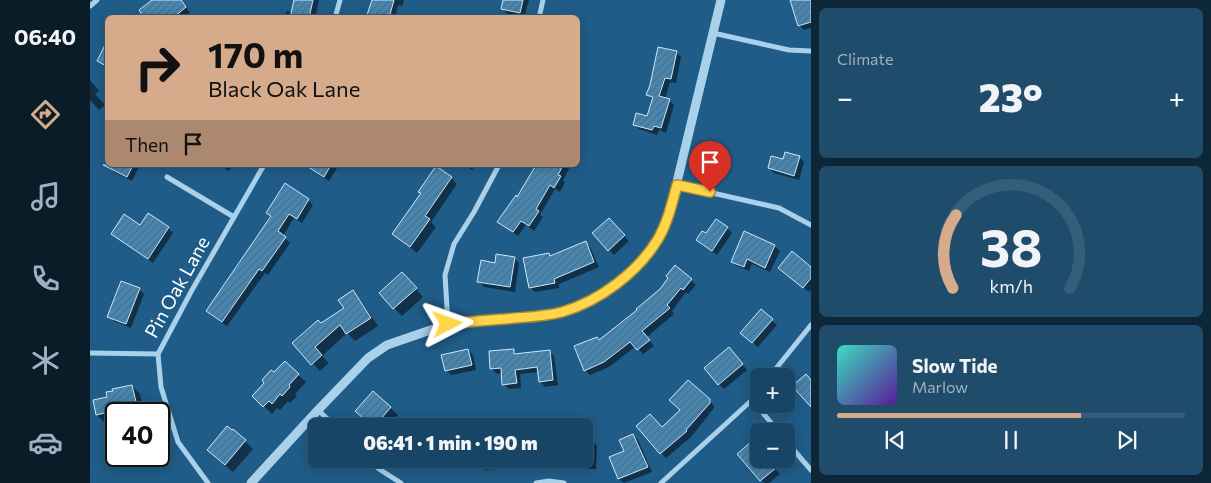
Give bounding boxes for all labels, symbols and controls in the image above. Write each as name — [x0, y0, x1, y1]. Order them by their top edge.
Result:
text: 06:40 — [14, 23, 76, 50]
text: 170 m — [208, 32, 303, 75]
icon: right — [125, 35, 190, 100]
text: Climate — [837, 49, 893, 68]
text: 23° — [979, 73, 1043, 120]
text: Black Oak Lane — [208, 75, 360, 102]
text: − — [837, 80, 853, 114]
text: + — [1169, 80, 1185, 114]
icon: directions — [28, 97, 63, 132]
icon: arrive — [179, 130, 207, 158]
text: Then — [125, 133, 169, 156]
pin — [689, 141, 731, 192]
icon: arrive — [696, 148, 724, 176]
icon: music — [28, 179, 63, 214]
text: 38 — [980, 214, 1042, 278]
street label: Pin Oak Lane — [139, 232, 214, 342]
icon: phone — [28, 261, 63, 296]
text: km/h — [989, 275, 1033, 297]
position arrow — [421, 297, 473, 349]
icon: climate — [28, 343, 63, 378]
text: Slow Tide — [912, 354, 998, 377]
map controls — [750, 368, 795, 468]
button: + — [750, 368, 795, 413]
text: Marlow — [912, 377, 968, 396]
speed limit sign: 40 — [105, 402, 170, 467]
button: − — [750, 423, 795, 468]
icon: car — [28, 425, 63, 460]
icon: previous — [881, 426, 909, 454]
icon: pause — [997, 426, 1025, 454]
icon: next — [1113, 426, 1141, 454]
text: 06:41 · 1 min · 190 m — [363, 431, 538, 454]

